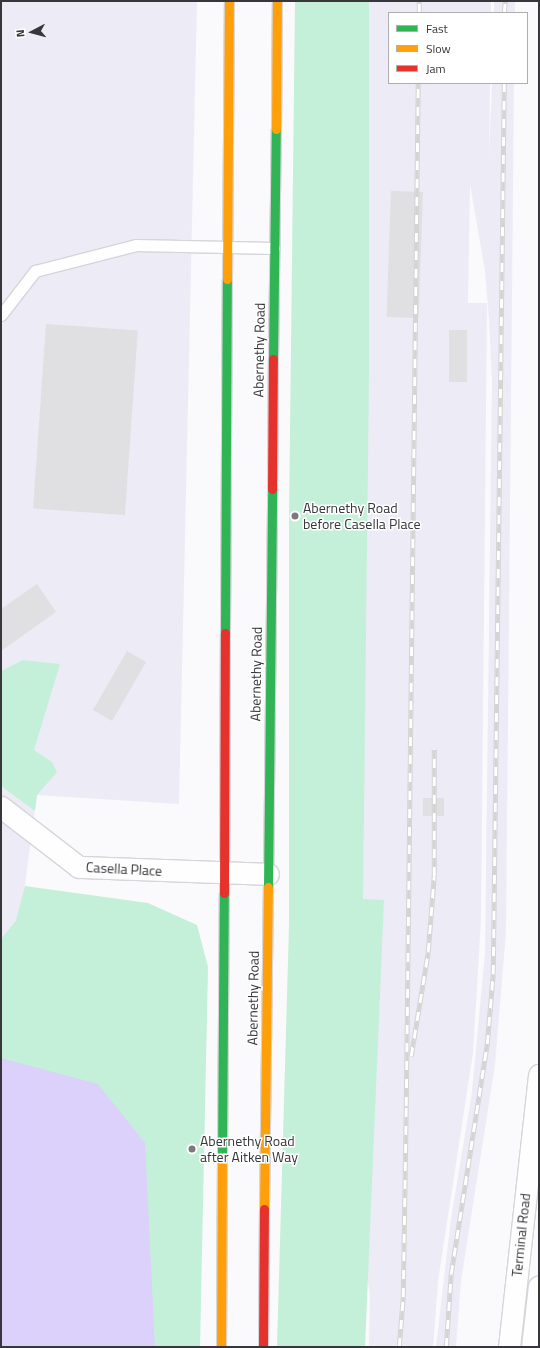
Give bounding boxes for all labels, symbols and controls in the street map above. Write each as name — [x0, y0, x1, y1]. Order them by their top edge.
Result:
north arrow — [12, 12, 52, 52]
legend — [388, 12, 528, 84]
text: Fast — [426, 19, 448, 38]
text: N — [12, 29, 28, 38]
text: Slow — [426, 39, 451, 58]
text: Jam — [426, 59, 446, 78]
street label: Abernethy Road — [250, 303, 268, 397]
place label: Abernethy Road before Casella Place — [303, 500, 421, 532]
marker: Abernethy Road before Casella Place — [290, 511, 300, 521]
street label: Abernethy Road — [247, 627, 265, 721]
street label: Casella Place — [85, 859, 163, 879]
street label: Abernethy Road — [244, 951, 262, 1045]
place label: Abernethy Road after Aitken Way — [200, 1133, 298, 1166]
marker: Abernethy Road after Aitken Way — [187, 1144, 197, 1154]
street label: Terminal Road — [508, 1192, 534, 1278]

